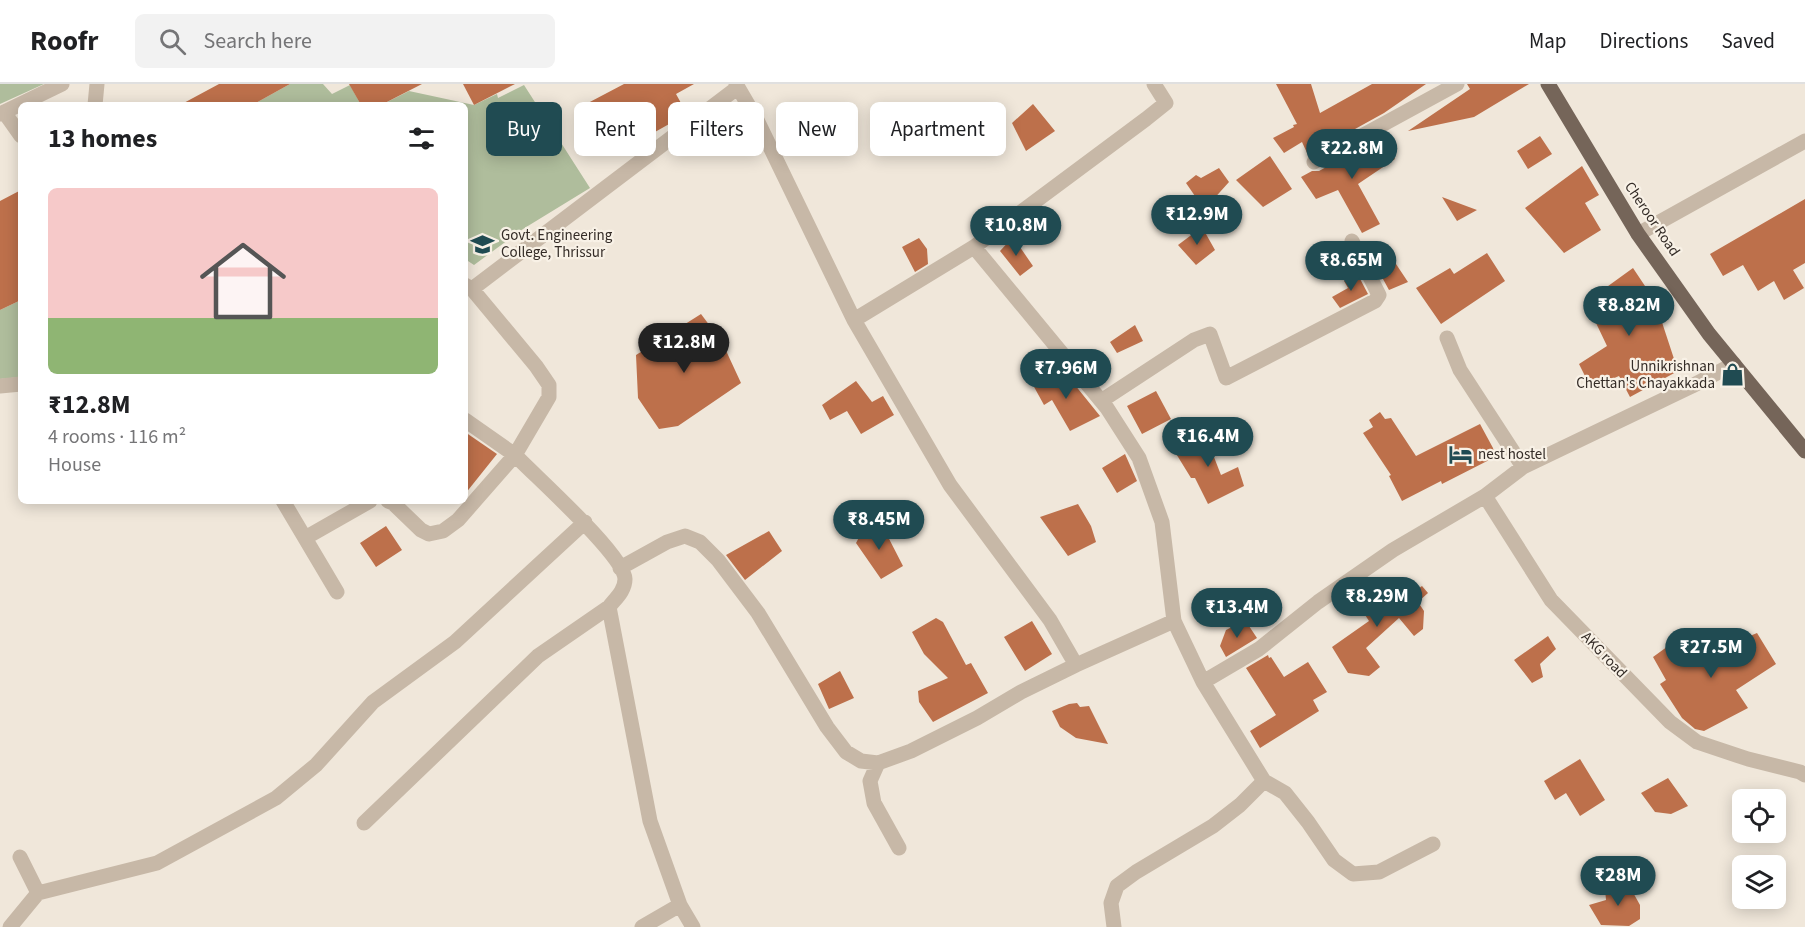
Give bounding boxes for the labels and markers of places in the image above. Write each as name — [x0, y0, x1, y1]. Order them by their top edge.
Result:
pin: ₹22.8M — [1303, 129, 1401, 180]
pin: ₹12.9M — [1148, 195, 1246, 246]
pin: ₹10.8M — [967, 206, 1065, 257]
place label: Govt. Engineering College, Thrissur — [501, 225, 613, 263]
school or university icon: Govt. Engineering College, Thrissur — [470, 231, 496, 257]
pin: ₹8.65M — [1302, 241, 1400, 292]
pin: ₹8.82M — [1580, 286, 1678, 337]
pin: ₹12.8M — [635, 323, 733, 374]
pin: ₹7.96M — [1017, 349, 1115, 400]
place label: Unnikrishnan Chettan's Chayakkada — [1576, 356, 1715, 394]
shop icon: Unnikrishnan Chettan's Chayakkada — [1720, 362, 1746, 388]
pin: ₹16.4M — [1159, 417, 1257, 468]
hotel icon: nest hostel — [1447, 441, 1473, 467]
place label: nest hostel — [1478, 444, 1546, 465]
pin: ₹8.45M — [830, 500, 928, 551]
pin: ₹8.29M — [1328, 577, 1426, 628]
pin: ₹13.4M — [1188, 588, 1286, 639]
pin: ₹27.5M — [1662, 628, 1760, 679]
pin: ₹28M — [1582, 856, 1654, 907]

